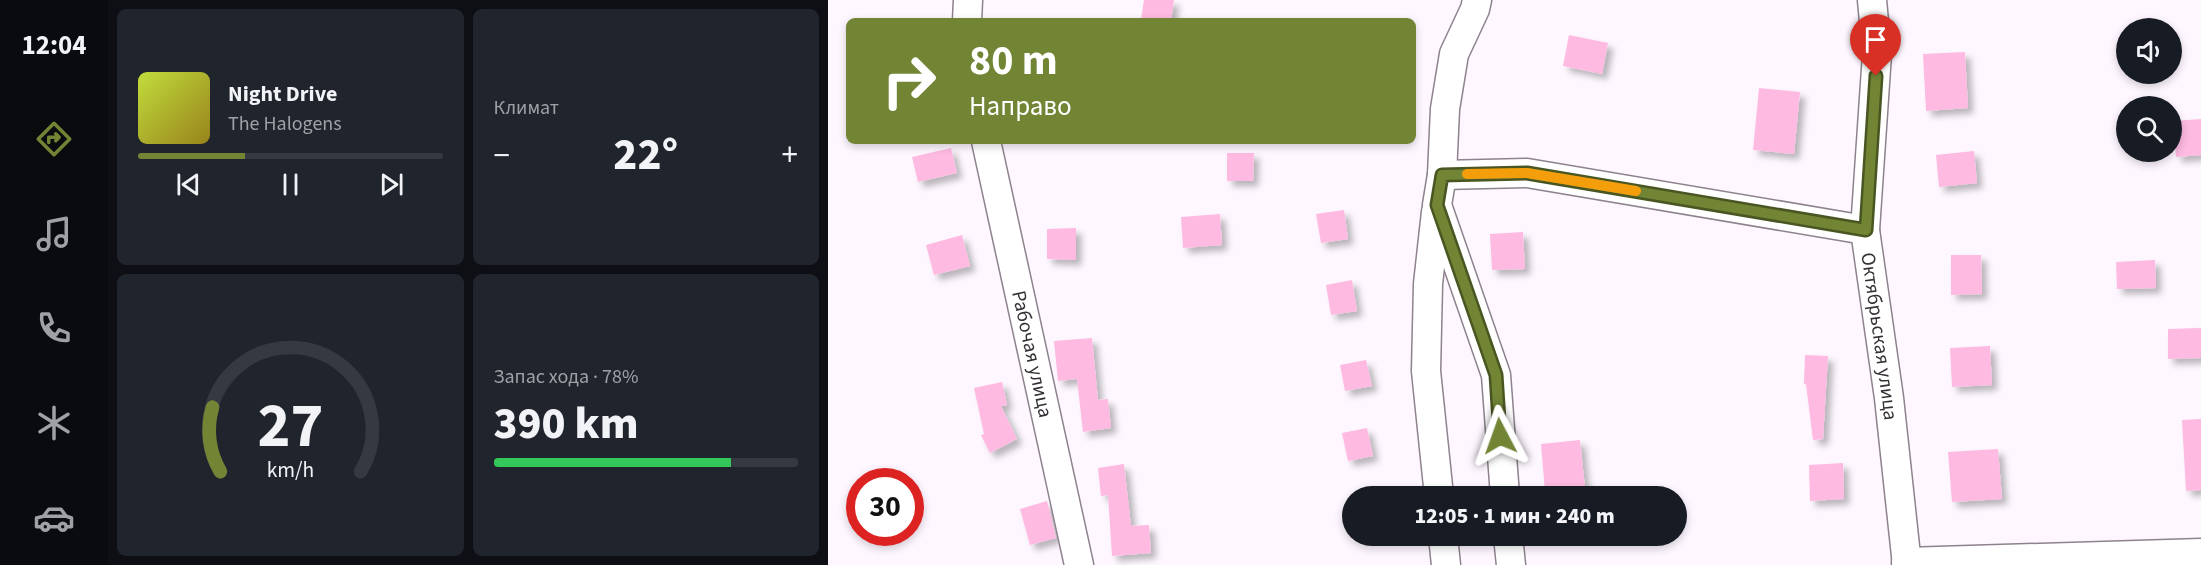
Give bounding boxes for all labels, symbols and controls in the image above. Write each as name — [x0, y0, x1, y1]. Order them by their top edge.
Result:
pin — [1850, 14, 1901, 76]
map controls — [2116, 18, 2182, 162]
button: sound — [2116, 18, 2182, 84]
icon: arrive — [1859, 23, 1892, 56]
text: 12:04 — [21, 26, 87, 65]
text: 80 m — [969, 31, 1058, 91]
icon: right — [870, 42, 948, 120]
text: Night Drive — [228, 78, 337, 110]
text: Направо — [969, 87, 1072, 126]
text: Климат — [494, 94, 559, 122]
button: search — [2116, 96, 2182, 162]
text: The Halogens — [228, 110, 342, 138]
icon: directions — [33, 118, 75, 160]
text: 22° — [613, 123, 678, 187]
text: − — [494, 132, 510, 179]
text: + — [782, 132, 798, 179]
icon: previous — [172, 168, 205, 201]
icon: pause — [274, 168, 307, 201]
icon: next — [375, 168, 408, 201]
icon: music — [33, 213, 75, 255]
street label: Октябрьская улица — [1853, 251, 1904, 422]
street label: Рабочая улица — [1004, 288, 1059, 420]
icon: phone — [33, 307, 75, 349]
text: Запас хода · 78% — [494, 363, 638, 391]
text: 27 — [257, 382, 323, 471]
text: 390 km — [494, 392, 639, 456]
icon: climate — [33, 402, 75, 444]
position arrow — [1468, 404, 1532, 468]
text: km/h — [266, 455, 314, 486]
speed limit sign: 30 — [846, 468, 924, 546]
icon: car — [33, 497, 75, 539]
text: 12:05 · 1 мин · 240 m — [1414, 500, 1615, 532]

